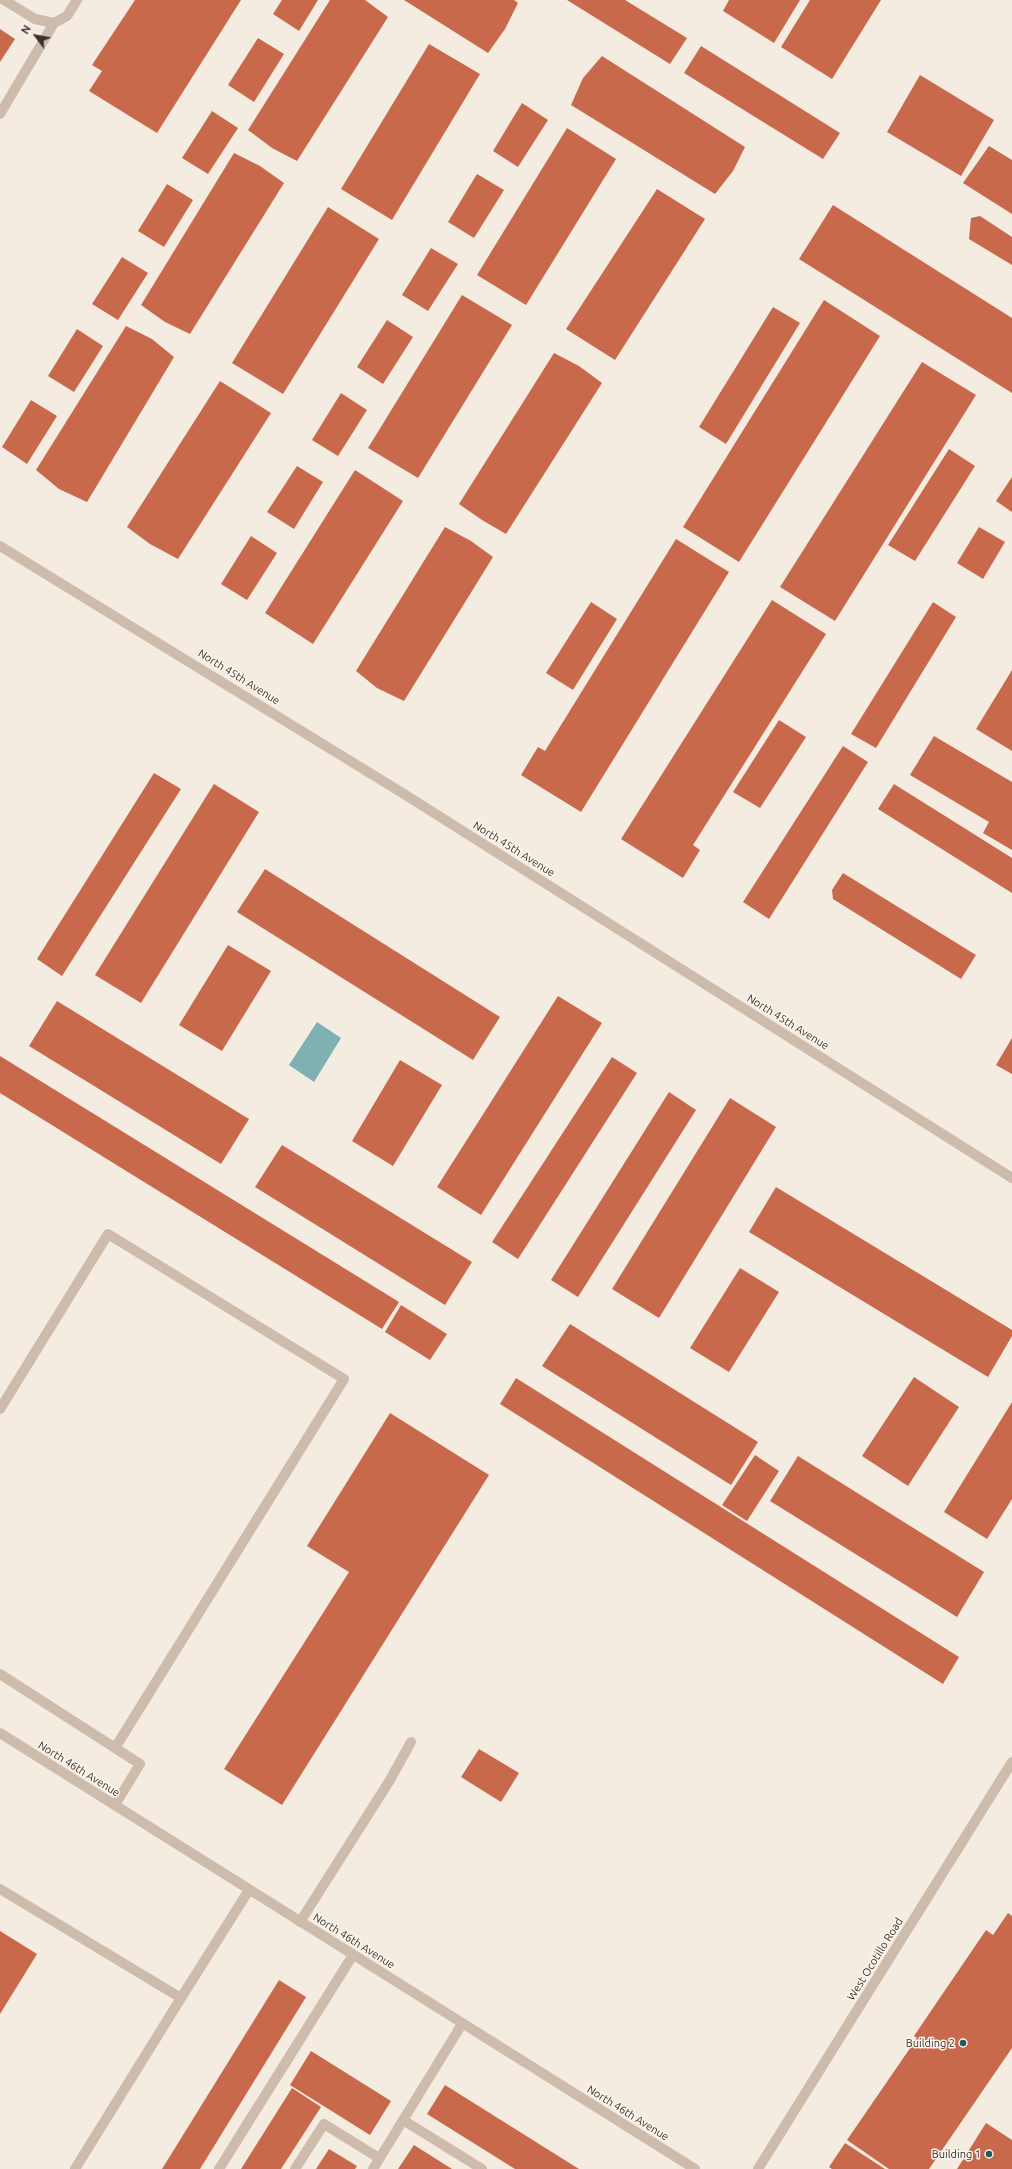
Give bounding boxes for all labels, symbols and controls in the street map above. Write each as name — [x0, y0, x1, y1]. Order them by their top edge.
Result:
north arrow — [16, 16, 56, 56]
text: N — [19, 23, 33, 36]
street label: North 45th Avenue — [196, 646, 282, 708]
street label: North 45th Avenue — [471, 818, 557, 880]
street label: North 45th Avenue — [745, 991, 831, 1053]
street label: North 46th Avenue — [36, 1738, 122, 1800]
street label: North 46th Avenue — [311, 1910, 397, 1972]
street label: West Ocotillo Road — [844, 1915, 906, 2003]
place label: Building 2 — [906, 2036, 955, 2050]
marker: Building 2 — [958, 2038, 968, 2048]
street label: North 46th Avenue — [585, 2082, 671, 2144]
place label: Building 1 — [932, 2147, 981, 2161]
marker: Building 1 — [984, 2149, 994, 2159]

